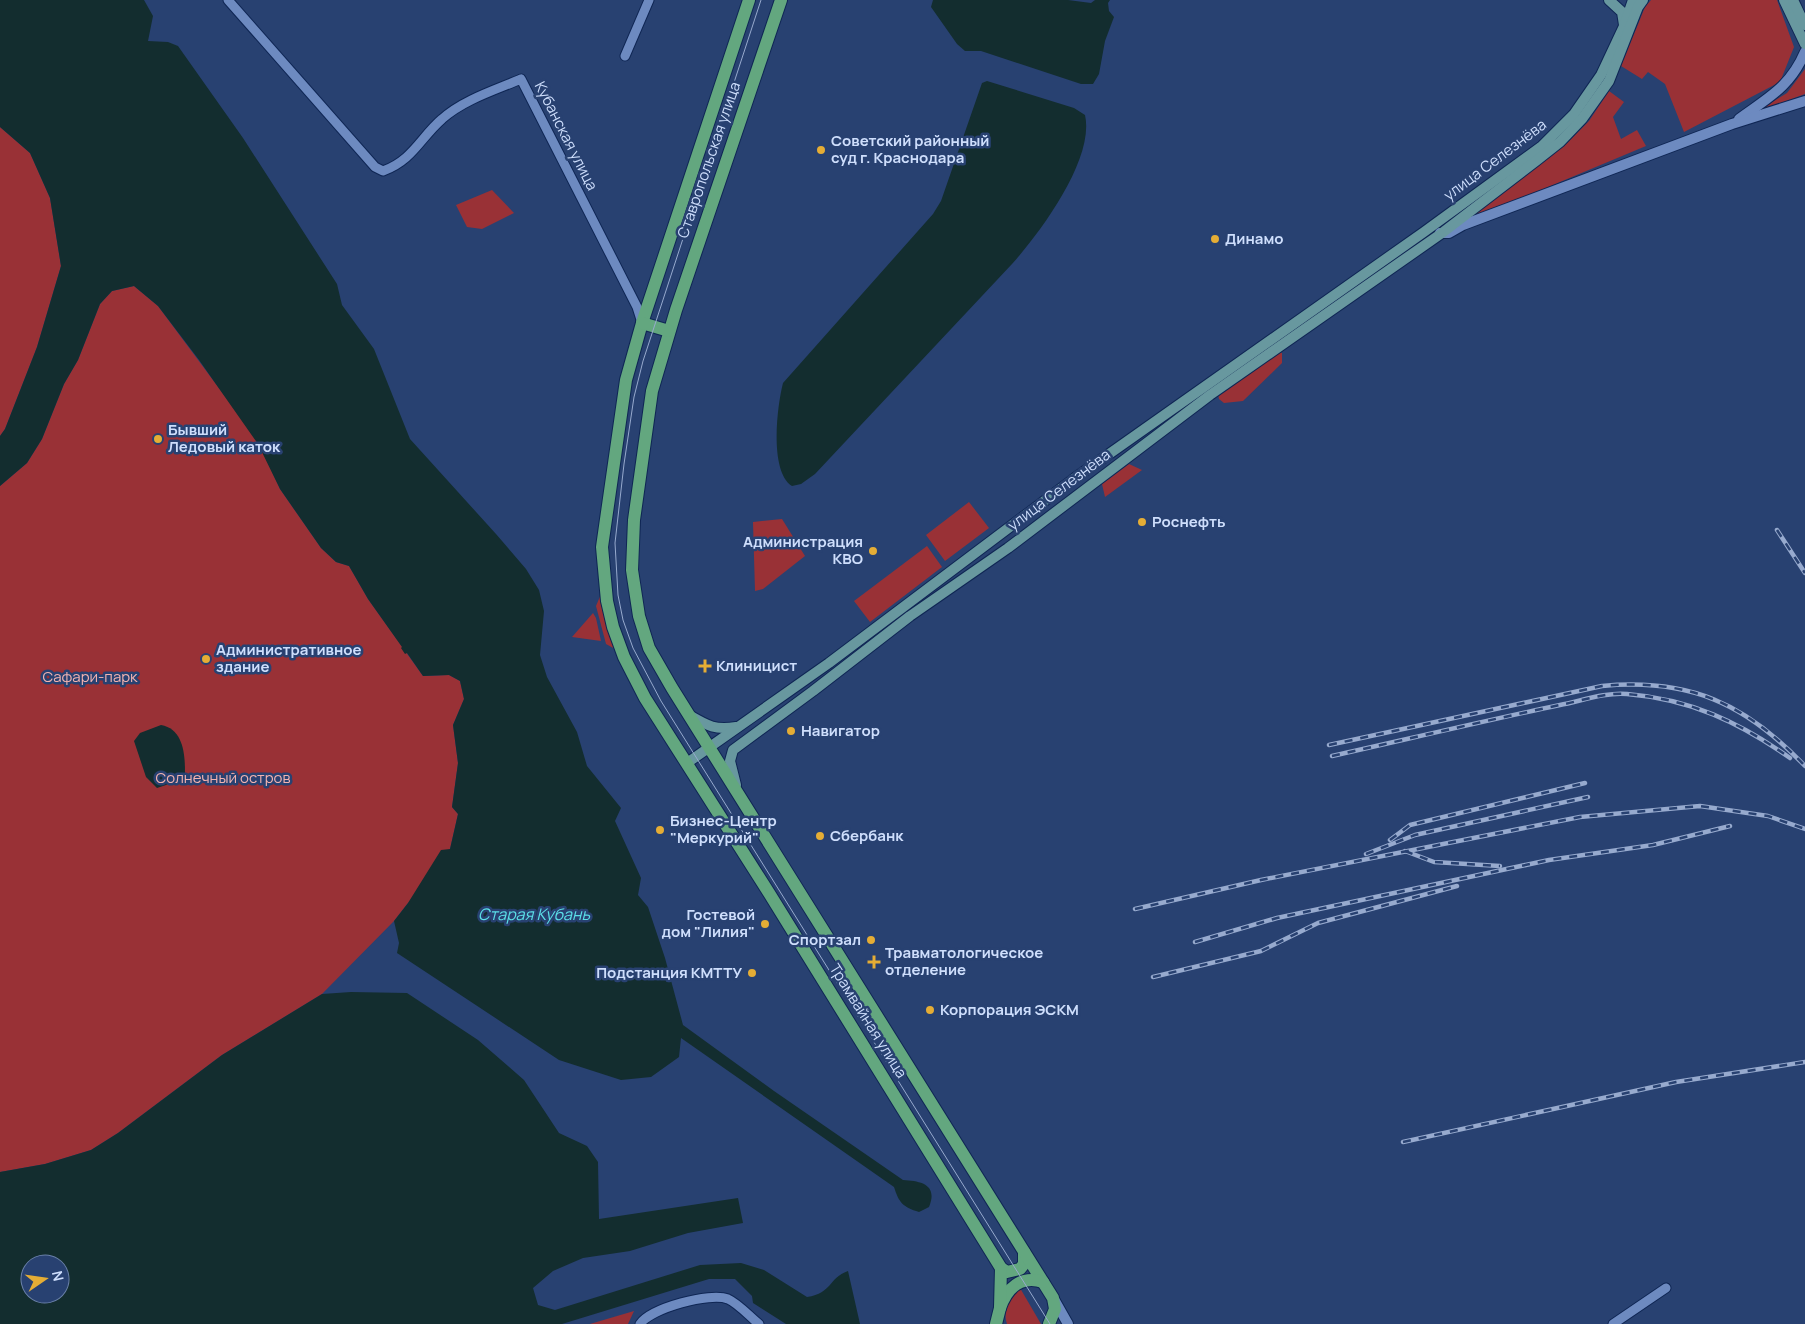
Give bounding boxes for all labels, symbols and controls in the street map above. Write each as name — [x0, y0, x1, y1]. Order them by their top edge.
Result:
street label: Кубанская улица — [530, 78, 603, 194]
street label: Ставропольская улица — [672, 79, 745, 241]
street label: улица Селезнёва — [1439, 114, 1550, 205]
place label: Советский районный суд г. Краснодара — [831, 130, 989, 168]
marker: Советский районный суд г. Краснодара — [815, 144, 827, 156]
place label: Динамо — [1225, 228, 1284, 249]
marker: Динамо — [1209, 233, 1221, 245]
place label: Бывший Ледовый каток — [168, 419, 281, 457]
marker: Бывший Ледовый каток — [152, 433, 164, 445]
street label: улица Селезнёва — [1003, 444, 1114, 535]
place label: Роснефть — [1152, 511, 1225, 532]
marker: Роснефть — [1136, 516, 1148, 528]
place label: Администрация КВО — [743, 531, 863, 569]
marker: Администрация КВО — [867, 545, 879, 557]
place label: Административное здание — [216, 639, 362, 677]
marker: Административное здание — [200, 653, 212, 665]
place label: Клиницист — [716, 655, 797, 676]
marker: Клиницист — [698, 659, 712, 673]
park label: Сафари-парк — [42, 666, 138, 687]
place label: Навигатор — [801, 720, 880, 741]
marker: Навигатор — [785, 725, 797, 737]
park label: Солнечный остров — [156, 767, 290, 788]
place label: Бизнес-Центр "Меркурий" — [670, 810, 777, 848]
marker: Бизнес-Центр "Меркурий" — [654, 824, 666, 836]
place label: Сбербанк — [830, 825, 904, 846]
marker: Сбербанк — [814, 830, 826, 842]
water label: Старая Кубань — [478, 903, 590, 925]
place label: Гостевой дом "Лилия" — [661, 904, 755, 942]
marker: Гостевой дом "Лилия" — [759, 918, 771, 930]
place label: Спортзал — [789, 929, 861, 950]
marker: Спортзал — [865, 934, 877, 946]
place label: Травматологическое отделение — [885, 942, 1043, 980]
marker: Травматологическое отделение — [867, 955, 881, 969]
street label: Трамвайная улица — [825, 959, 912, 1082]
place label: Подстанция КМТТУ — [596, 962, 742, 983]
marker: Подстанция КМТТУ — [746, 967, 758, 979]
place label: Корпорация ЭСКМ — [940, 999, 1079, 1020]
marker: Корпорация ЭСКМ — [924, 1004, 936, 1016]
north arrow — [20, 1254, 70, 1304]
text: N — [48, 1269, 69, 1283]

